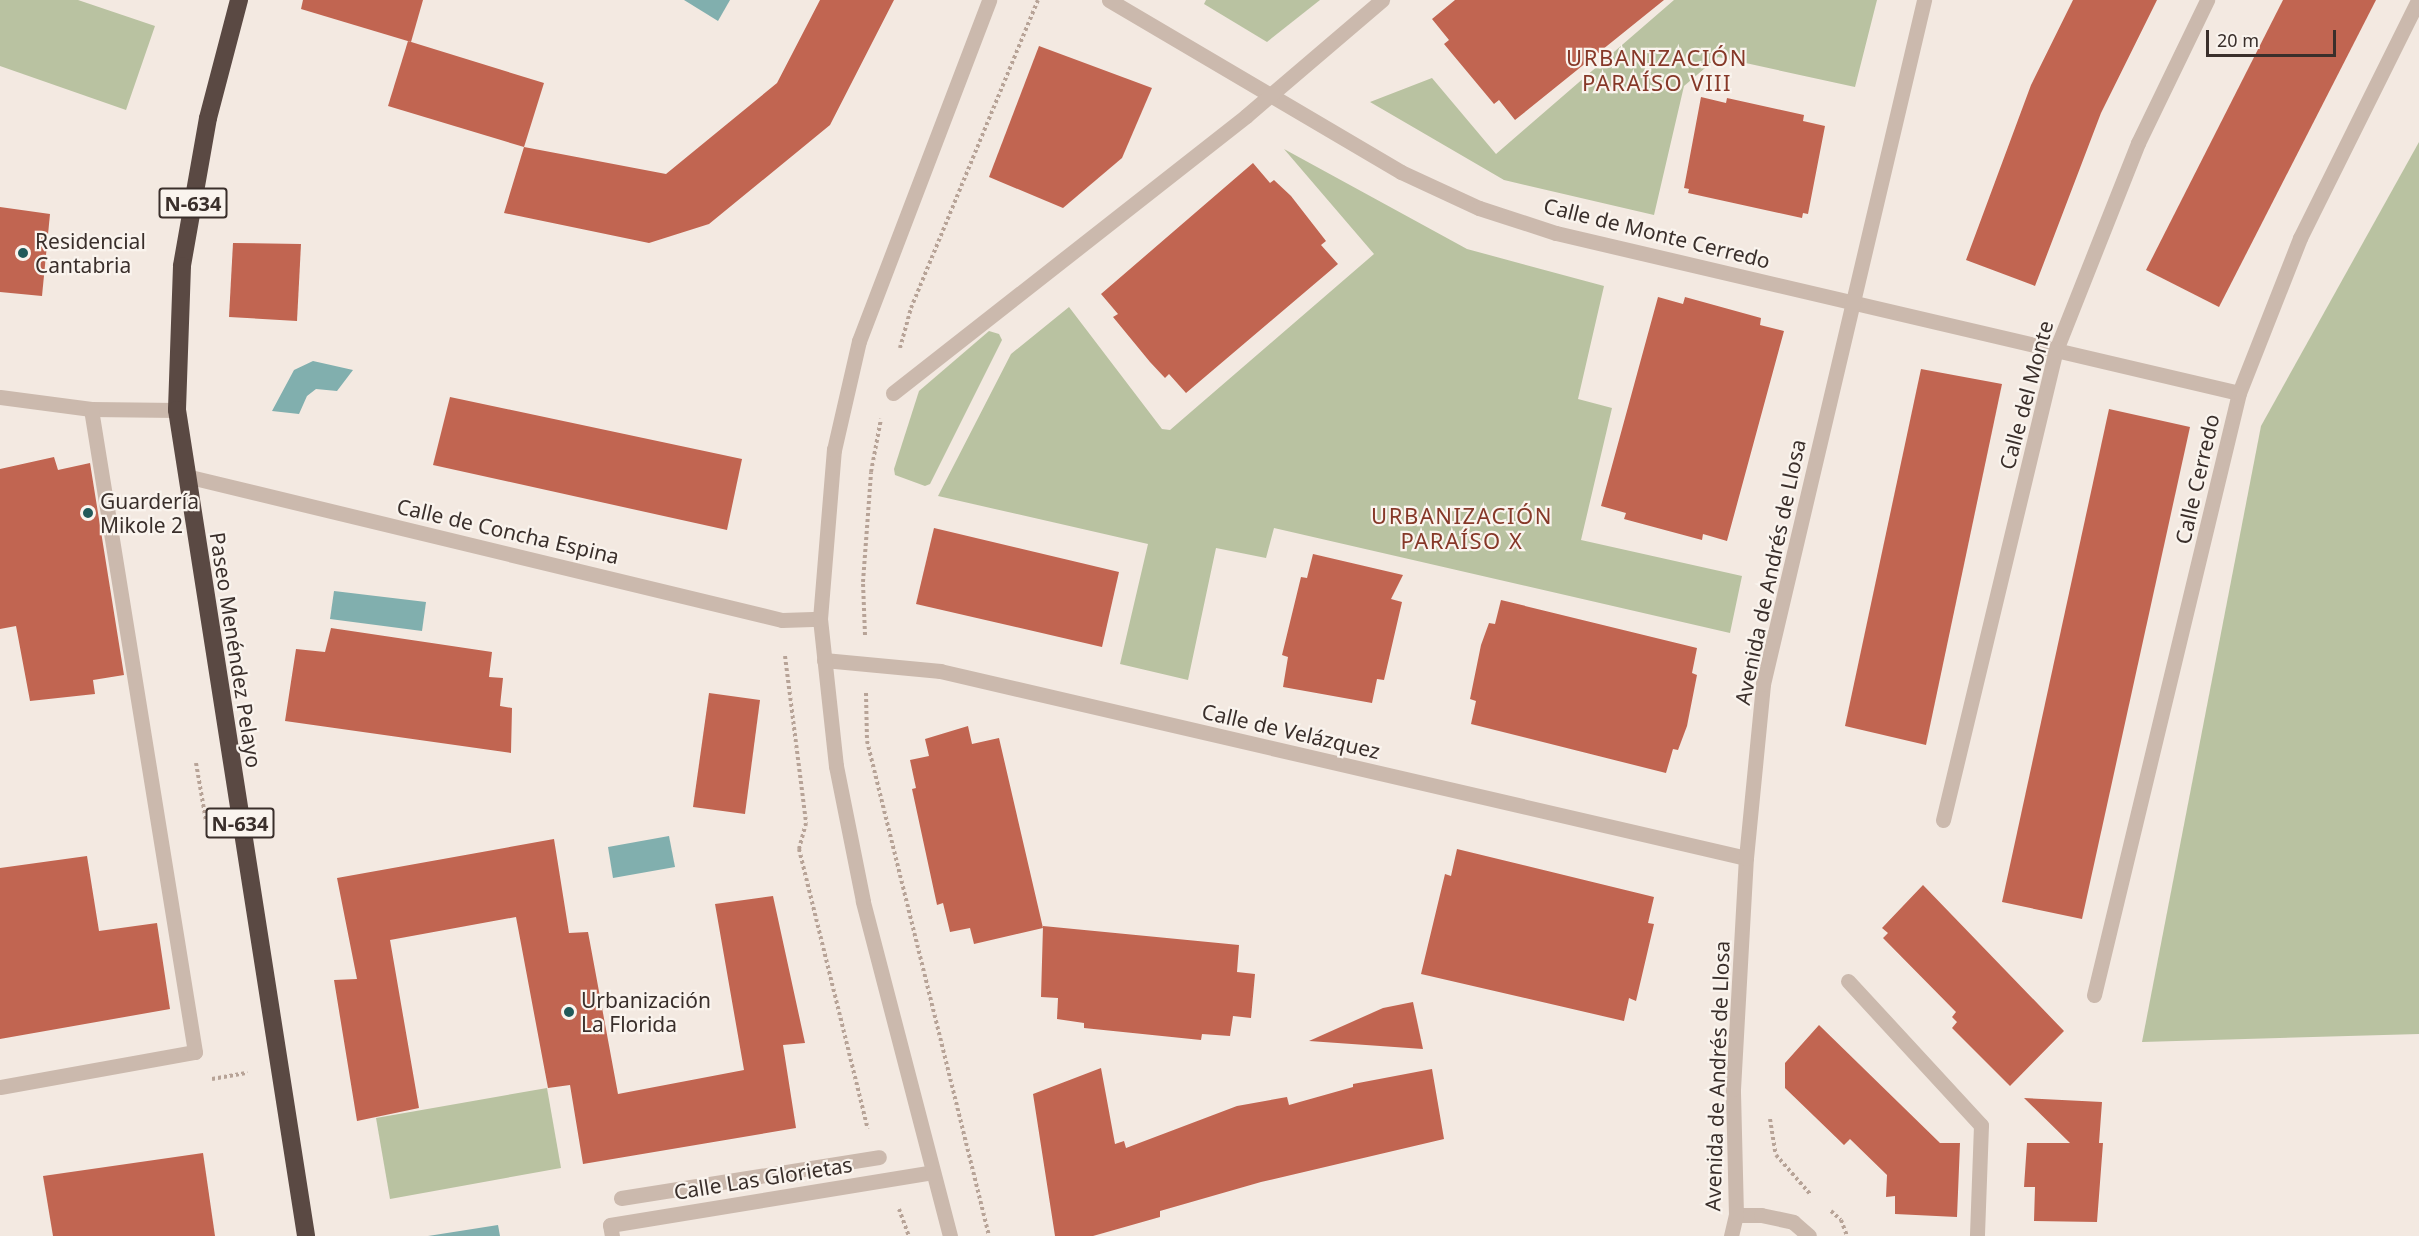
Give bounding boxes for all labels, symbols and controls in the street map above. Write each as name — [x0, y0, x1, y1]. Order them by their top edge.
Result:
scale bar — [2209, 18, 2340, 56]
text: 20 m — [2217, 28, 2259, 52]
district label: URBANIZACIÓN PARAÍSO VIII — [1566, 44, 1748, 96]
road number: N-634 — [158, 186, 228, 220]
street label: Calle de Monte Cerredo — [1541, 193, 1773, 273]
place label: Residencial Cantabria — [35, 228, 146, 278]
marker: Residencial Cantabria — [16, 246, 30, 260]
street label: Calle del Monte — [1994, 318, 2058, 472]
street label: Calle Cerredo — [2170, 412, 2224, 546]
street label: Avenida de Andrés de Llosa — [1730, 437, 1810, 707]
place label: Guardería Mikole 2 — [100, 488, 199, 538]
street label: Calle de Concha Espina — [394, 493, 622, 569]
district label: URBANIZACIÓN PARAÍSO X — [1371, 502, 1553, 554]
marker: Guardería Mikole 2 — [81, 506, 95, 520]
street label: Paseo Menéndez Pelayo — [205, 530, 267, 770]
street label: Calle de Velázquez — [1200, 698, 1382, 764]
road number: N-634 — [206, 806, 274, 840]
street label: Avenida de Andrés de Llosa — [1700, 940, 1734, 1212]
place label: Urbanización La Florida — [581, 987, 711, 1037]
marker: Urbanización La Florida — [562, 1005, 576, 1019]
street label: Calle Las Glorietas — [672, 1151, 854, 1205]

